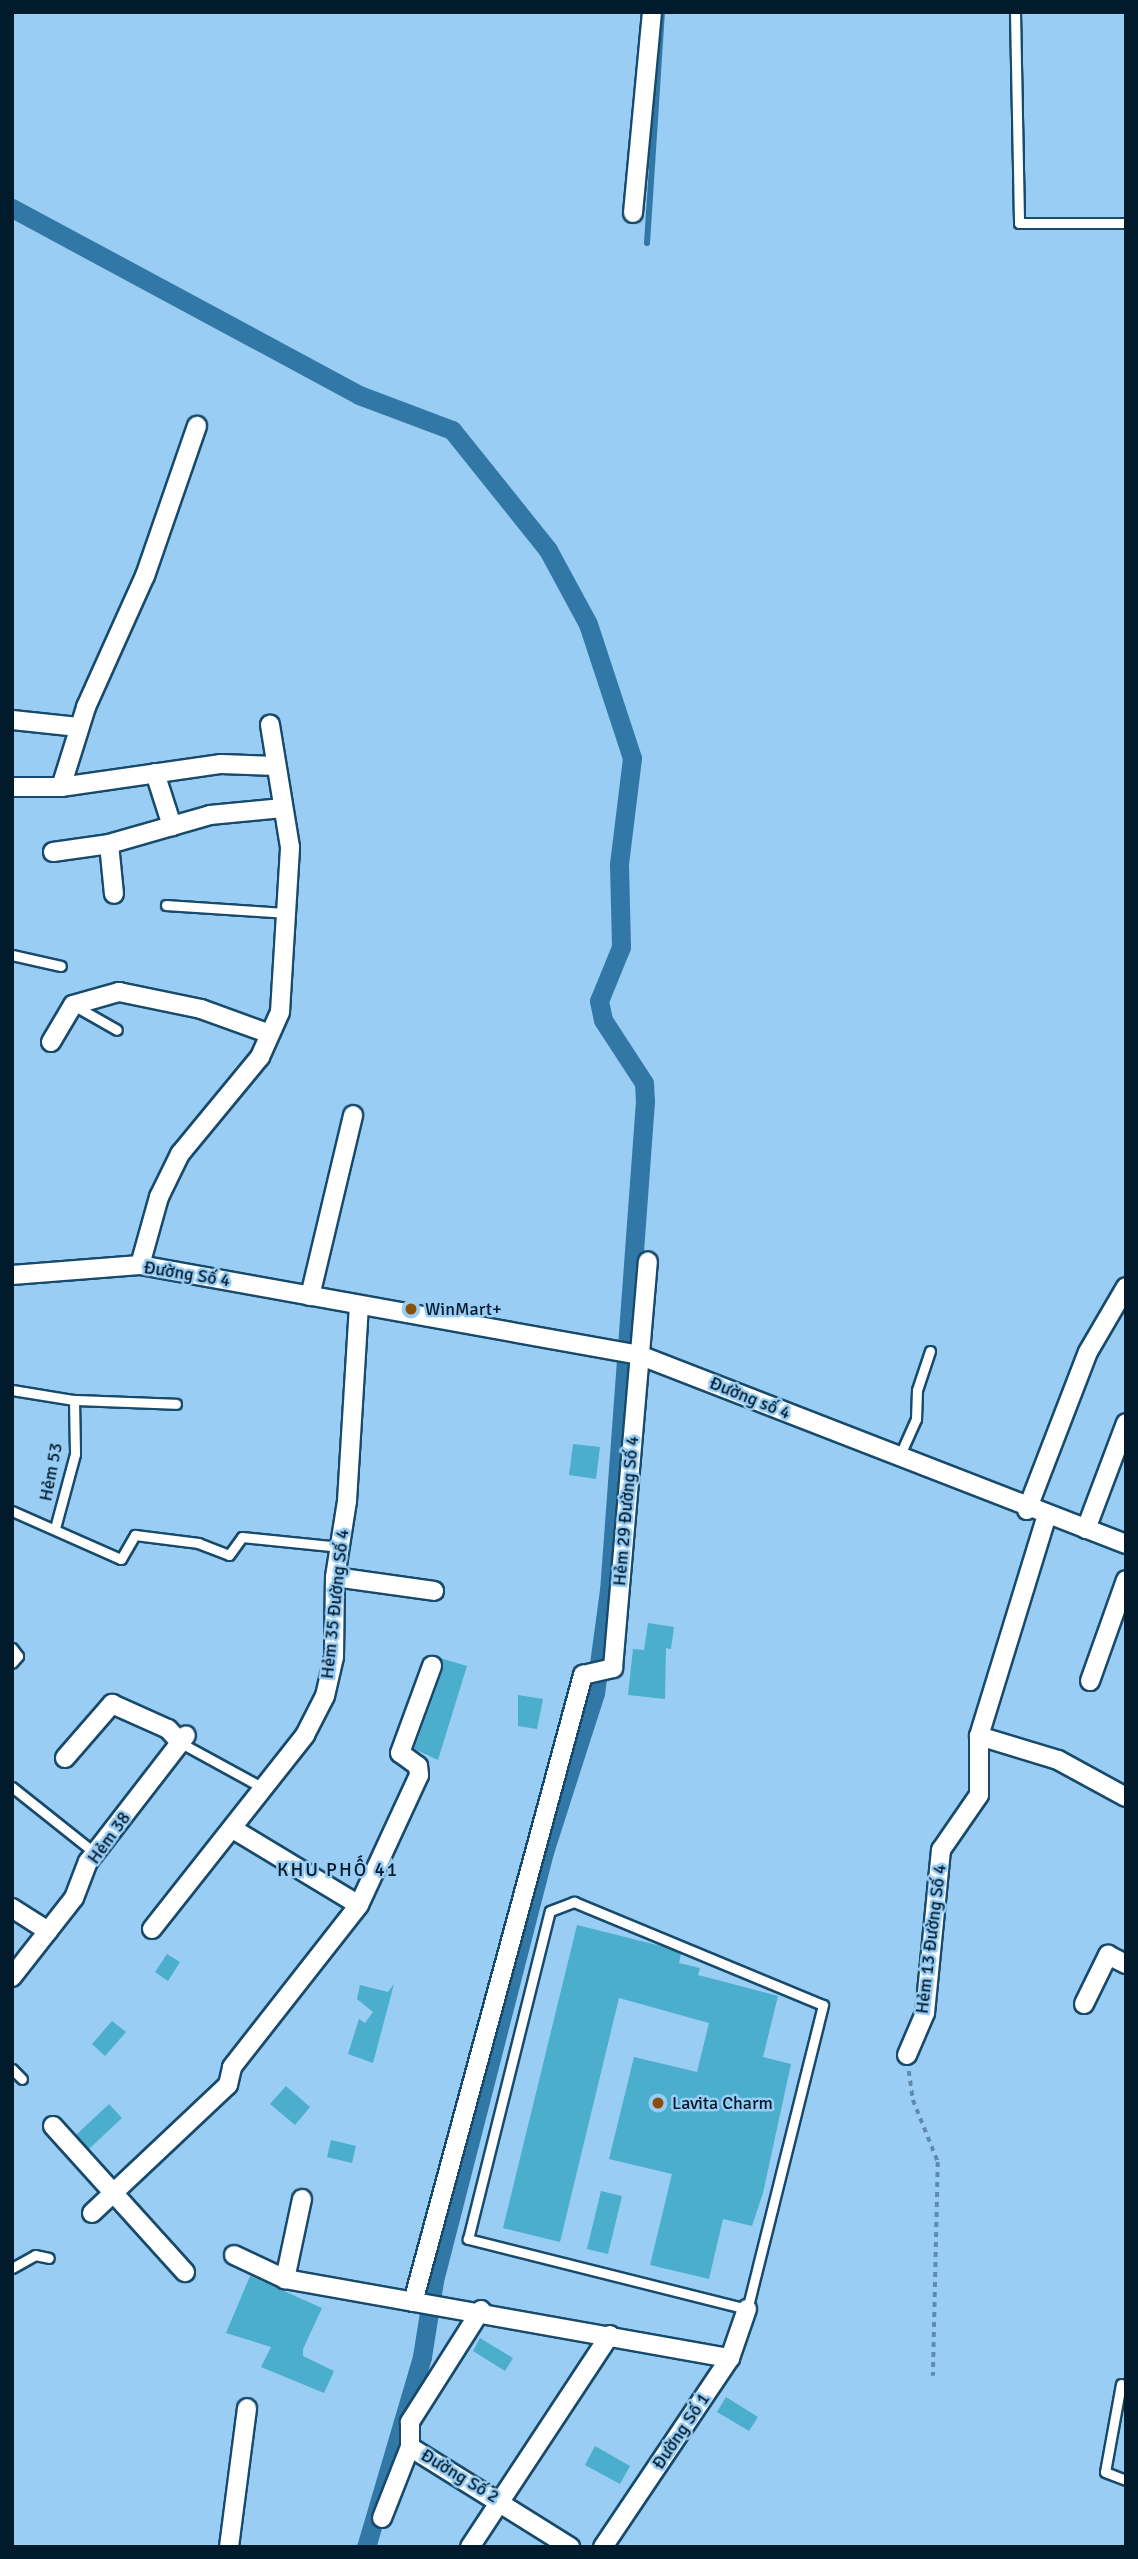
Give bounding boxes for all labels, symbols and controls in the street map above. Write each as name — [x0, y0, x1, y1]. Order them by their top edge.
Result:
street label: Đường Số 4 — [142, 1256, 232, 1292]
place label: WinMart+ — [425, 1298, 502, 1320]
marker: WinMart+ — [403, 1301, 419, 1317]
street label: Đường số 4 — [706, 1372, 794, 1424]
street label: Hẻm 29 Đường Số 4 — [609, 1435, 643, 1587]
street label: Hẻm 53 — [35, 1441, 67, 1503]
street label: Hẻm 35 Đường Số 4 — [316, 1528, 354, 1680]
street label: Hẻm 38 — [83, 1808, 135, 1868]
district label: KHU PHỐ 41 — [278, 1860, 398, 1882]
street label: Hẻm 13 Đường Số 4 — [911, 1863, 951, 2015]
place label: Lavita Charm — [672, 2092, 773, 2114]
marker: Lavita Charm — [650, 2095, 666, 2111]
street label: Đường Số 1 — [648, 2389, 714, 2473]
street label: Đường Số 2 — [417, 2444, 503, 2508]

